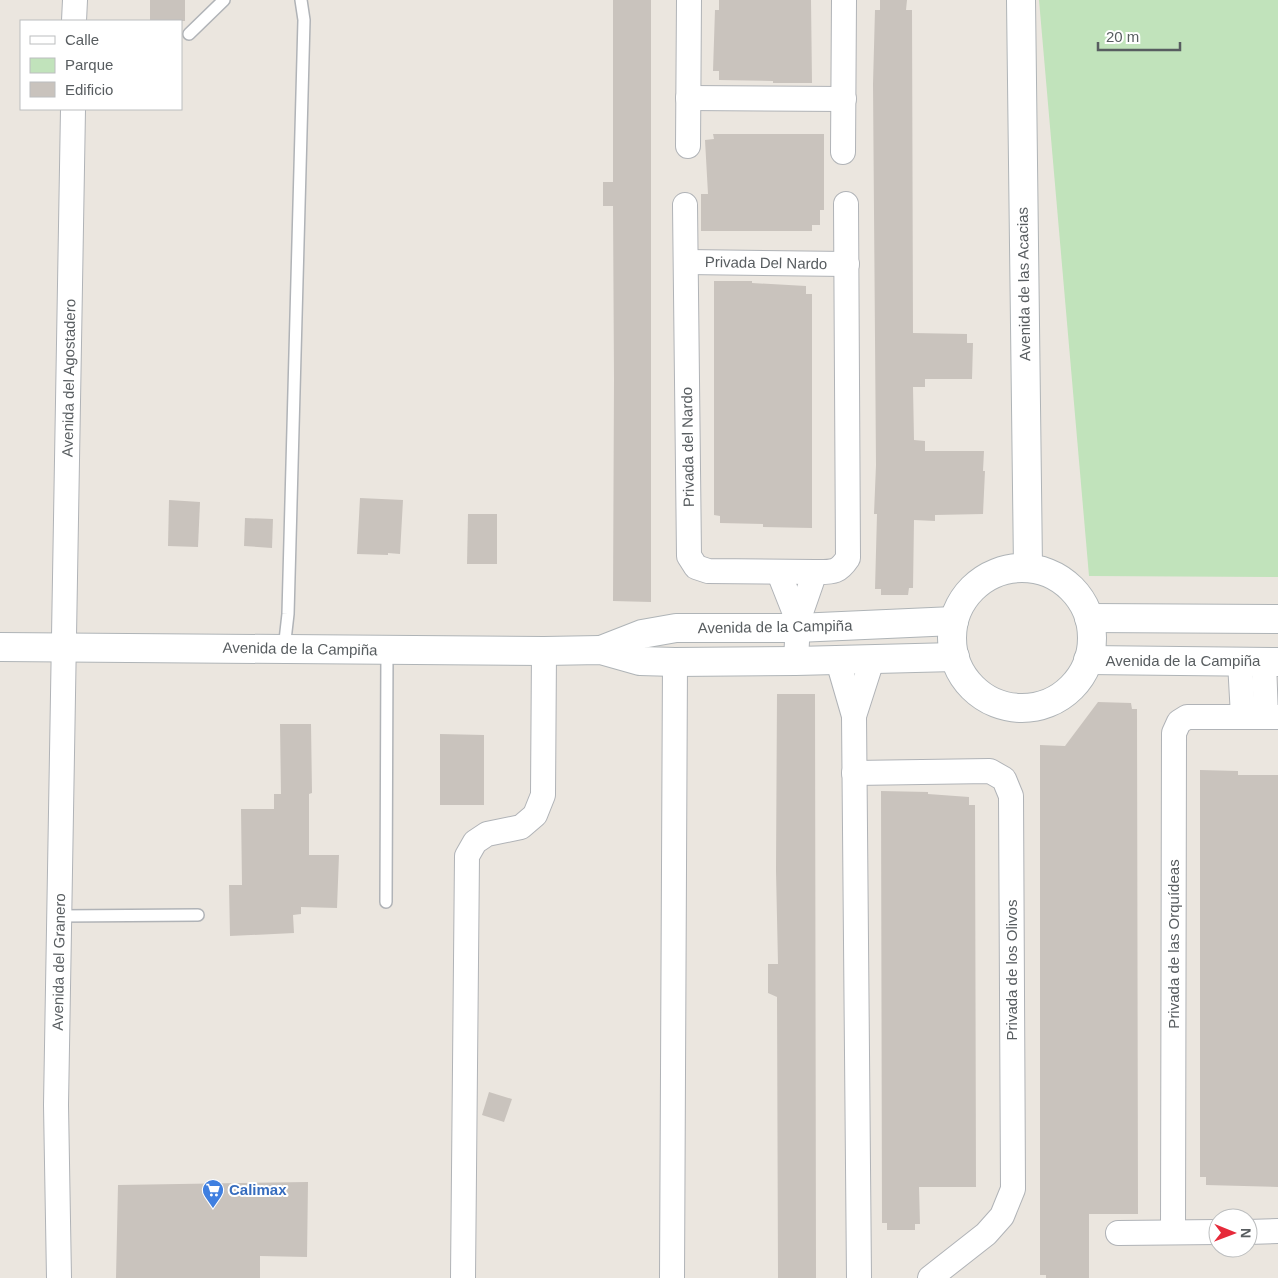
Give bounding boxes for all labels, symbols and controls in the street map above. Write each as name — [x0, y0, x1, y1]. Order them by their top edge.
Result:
legend — [20, 20, 182, 110]
scale bar — [1098, 20, 1180, 52]
text: 20 m — [1106, 28, 1139, 45]
text: Calle — [65, 31, 99, 48]
text: Parque — [65, 56, 113, 73]
text: Edificio — [65, 81, 113, 98]
street label: Avenida de las Acacias — [1014, 207, 1033, 361]
street label: Privada Del Nardo — [705, 253, 827, 272]
street label: Avenida del Agostadero — [59, 299, 78, 457]
street label: Privada del Nardo — [678, 387, 697, 507]
street label: Avenida de la Campiña — [697, 617, 853, 636]
street label: Avenida de la Campiña — [222, 639, 378, 658]
street label: Avenida de la Campiña — [1106, 652, 1261, 669]
street label: Privada de las Orquídeas — [1165, 859, 1182, 1029]
street label: Avenida del Granero — [49, 893, 68, 1031]
street label: Privada de los Olivos — [1003, 900, 1020, 1040]
supermarket icon: Calimax — [201, 1178, 225, 1209]
place label: Calimax — [229, 1181, 287, 1198]
north arrow — [1208, 1208, 1258, 1258]
text: N — [1238, 1228, 1254, 1238]

